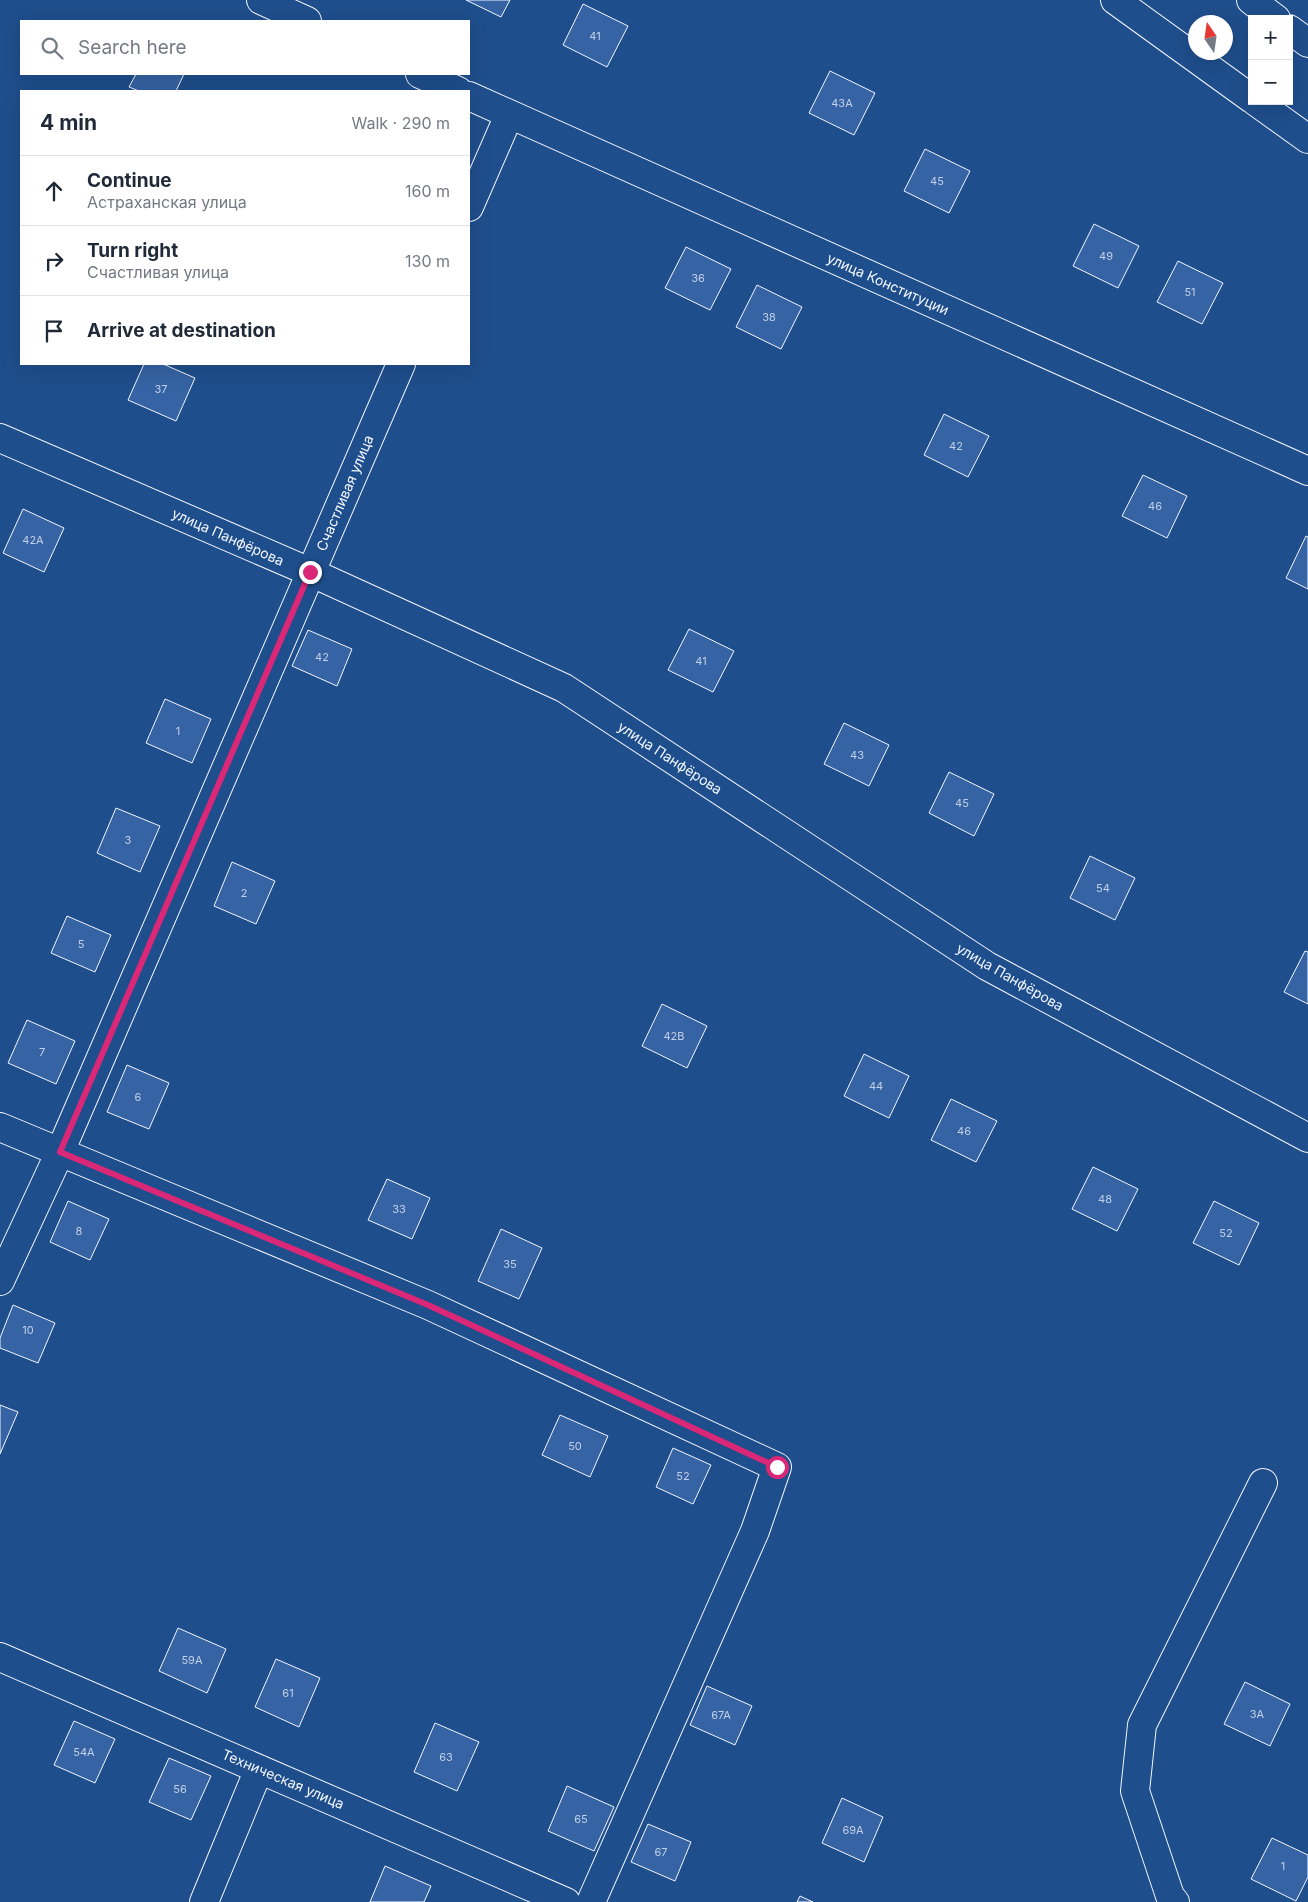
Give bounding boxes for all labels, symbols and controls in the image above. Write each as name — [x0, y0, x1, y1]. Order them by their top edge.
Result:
north arrow — [1188, 15, 1233, 60]
map controls — [1248, 15, 1293, 105]
button: + — [1248, 15, 1293, 60]
search box — [20, 20, 470, 75]
house number: 41 — [589, 29, 601, 43]
icon: search — [38, 34, 66, 62]
text: Search here — [78, 36, 187, 59]
button: − — [1248, 60, 1293, 105]
house number: 43А — [831, 96, 853, 110]
text: 4 min — [40, 110, 97, 135]
text: Walk · 290 m — [352, 113, 450, 133]
text: Continue — [87, 169, 172, 192]
house number: 45 — [930, 174, 944, 188]
icon: ahead — [40, 177, 68, 205]
text: 160 m — [405, 181, 450, 201]
text: Астраханская улица — [87, 192, 247, 212]
text: Turn right — [87, 239, 178, 262]
icon: right — [40, 247, 68, 275]
street label: улица Конституции — [825, 249, 952, 318]
house number: 49 — [1099, 249, 1113, 263]
text: 130 m — [405, 251, 450, 271]
text: Счастливая улица — [87, 262, 229, 282]
house number: 36 — [691, 271, 705, 285]
house number: 51 — [1184, 285, 1196, 299]
house number: 38 — [762, 310, 776, 324]
icon: arrive — [40, 317, 68, 345]
text: Arrive at destination — [87, 319, 276, 342]
house number: 37 — [154, 382, 168, 396]
street label: Счастливая улица — [312, 432, 377, 553]
house number: 42 — [949, 439, 963, 453]
house number: 46 — [1148, 499, 1162, 513]
street label: улица Панфёрова — [170, 504, 287, 569]
house number: 42А — [22, 533, 44, 547]
route end — [299, 561, 322, 584]
house number: 42 — [315, 650, 329, 664]
house number: 41 — [695, 654, 707, 668]
street label: улица Панфёрова — [615, 718, 726, 798]
house number: 1 — [176, 724, 180, 738]
house number: 43 — [850, 748, 864, 762]
house number: 45 — [955, 796, 969, 810]
house number: 3 — [125, 833, 132, 847]
house number: 54 — [1096, 881, 1110, 895]
house number: 2 — [241, 886, 247, 900]
house number: 5 — [78, 937, 85, 951]
street label: улица Панфёрова — [954, 939, 1067, 1014]
house number: 42В — [663, 1029, 685, 1043]
house number: 7 — [39, 1045, 45, 1059]
house number: 44 — [869, 1079, 883, 1093]
house number: 6 — [135, 1090, 142, 1104]
house number: 46 — [957, 1124, 971, 1138]
house number: 48 — [1098, 1192, 1112, 1206]
house number: 33 — [392, 1202, 406, 1216]
house number: 8 — [76, 1224, 83, 1238]
house number: 52 — [1219, 1226, 1233, 1240]
house number: 35 — [503, 1257, 517, 1271]
house number: 10 — [22, 1323, 34, 1337]
house number: 50 — [568, 1439, 582, 1453]
route start — [766, 1456, 789, 1479]
house number: 52 — [676, 1469, 690, 1483]
house number: 59А — [181, 1653, 203, 1667]
house number: 61 — [282, 1686, 294, 1700]
house number: 3А — [1250, 1707, 1265, 1721]
house number: 67А — [711, 1708, 731, 1722]
house number: 54А — [73, 1745, 95, 1759]
street label: Техническая улица — [220, 1745, 347, 1812]
house number: 63 — [439, 1750, 453, 1764]
house number: 56 — [173, 1782, 187, 1796]
house number: 65 — [574, 1812, 588, 1826]
house number: 69А — [842, 1823, 864, 1837]
house number: 67 — [654, 1845, 668, 1859]
house number: 1 — [1281, 1859, 1285, 1873]

